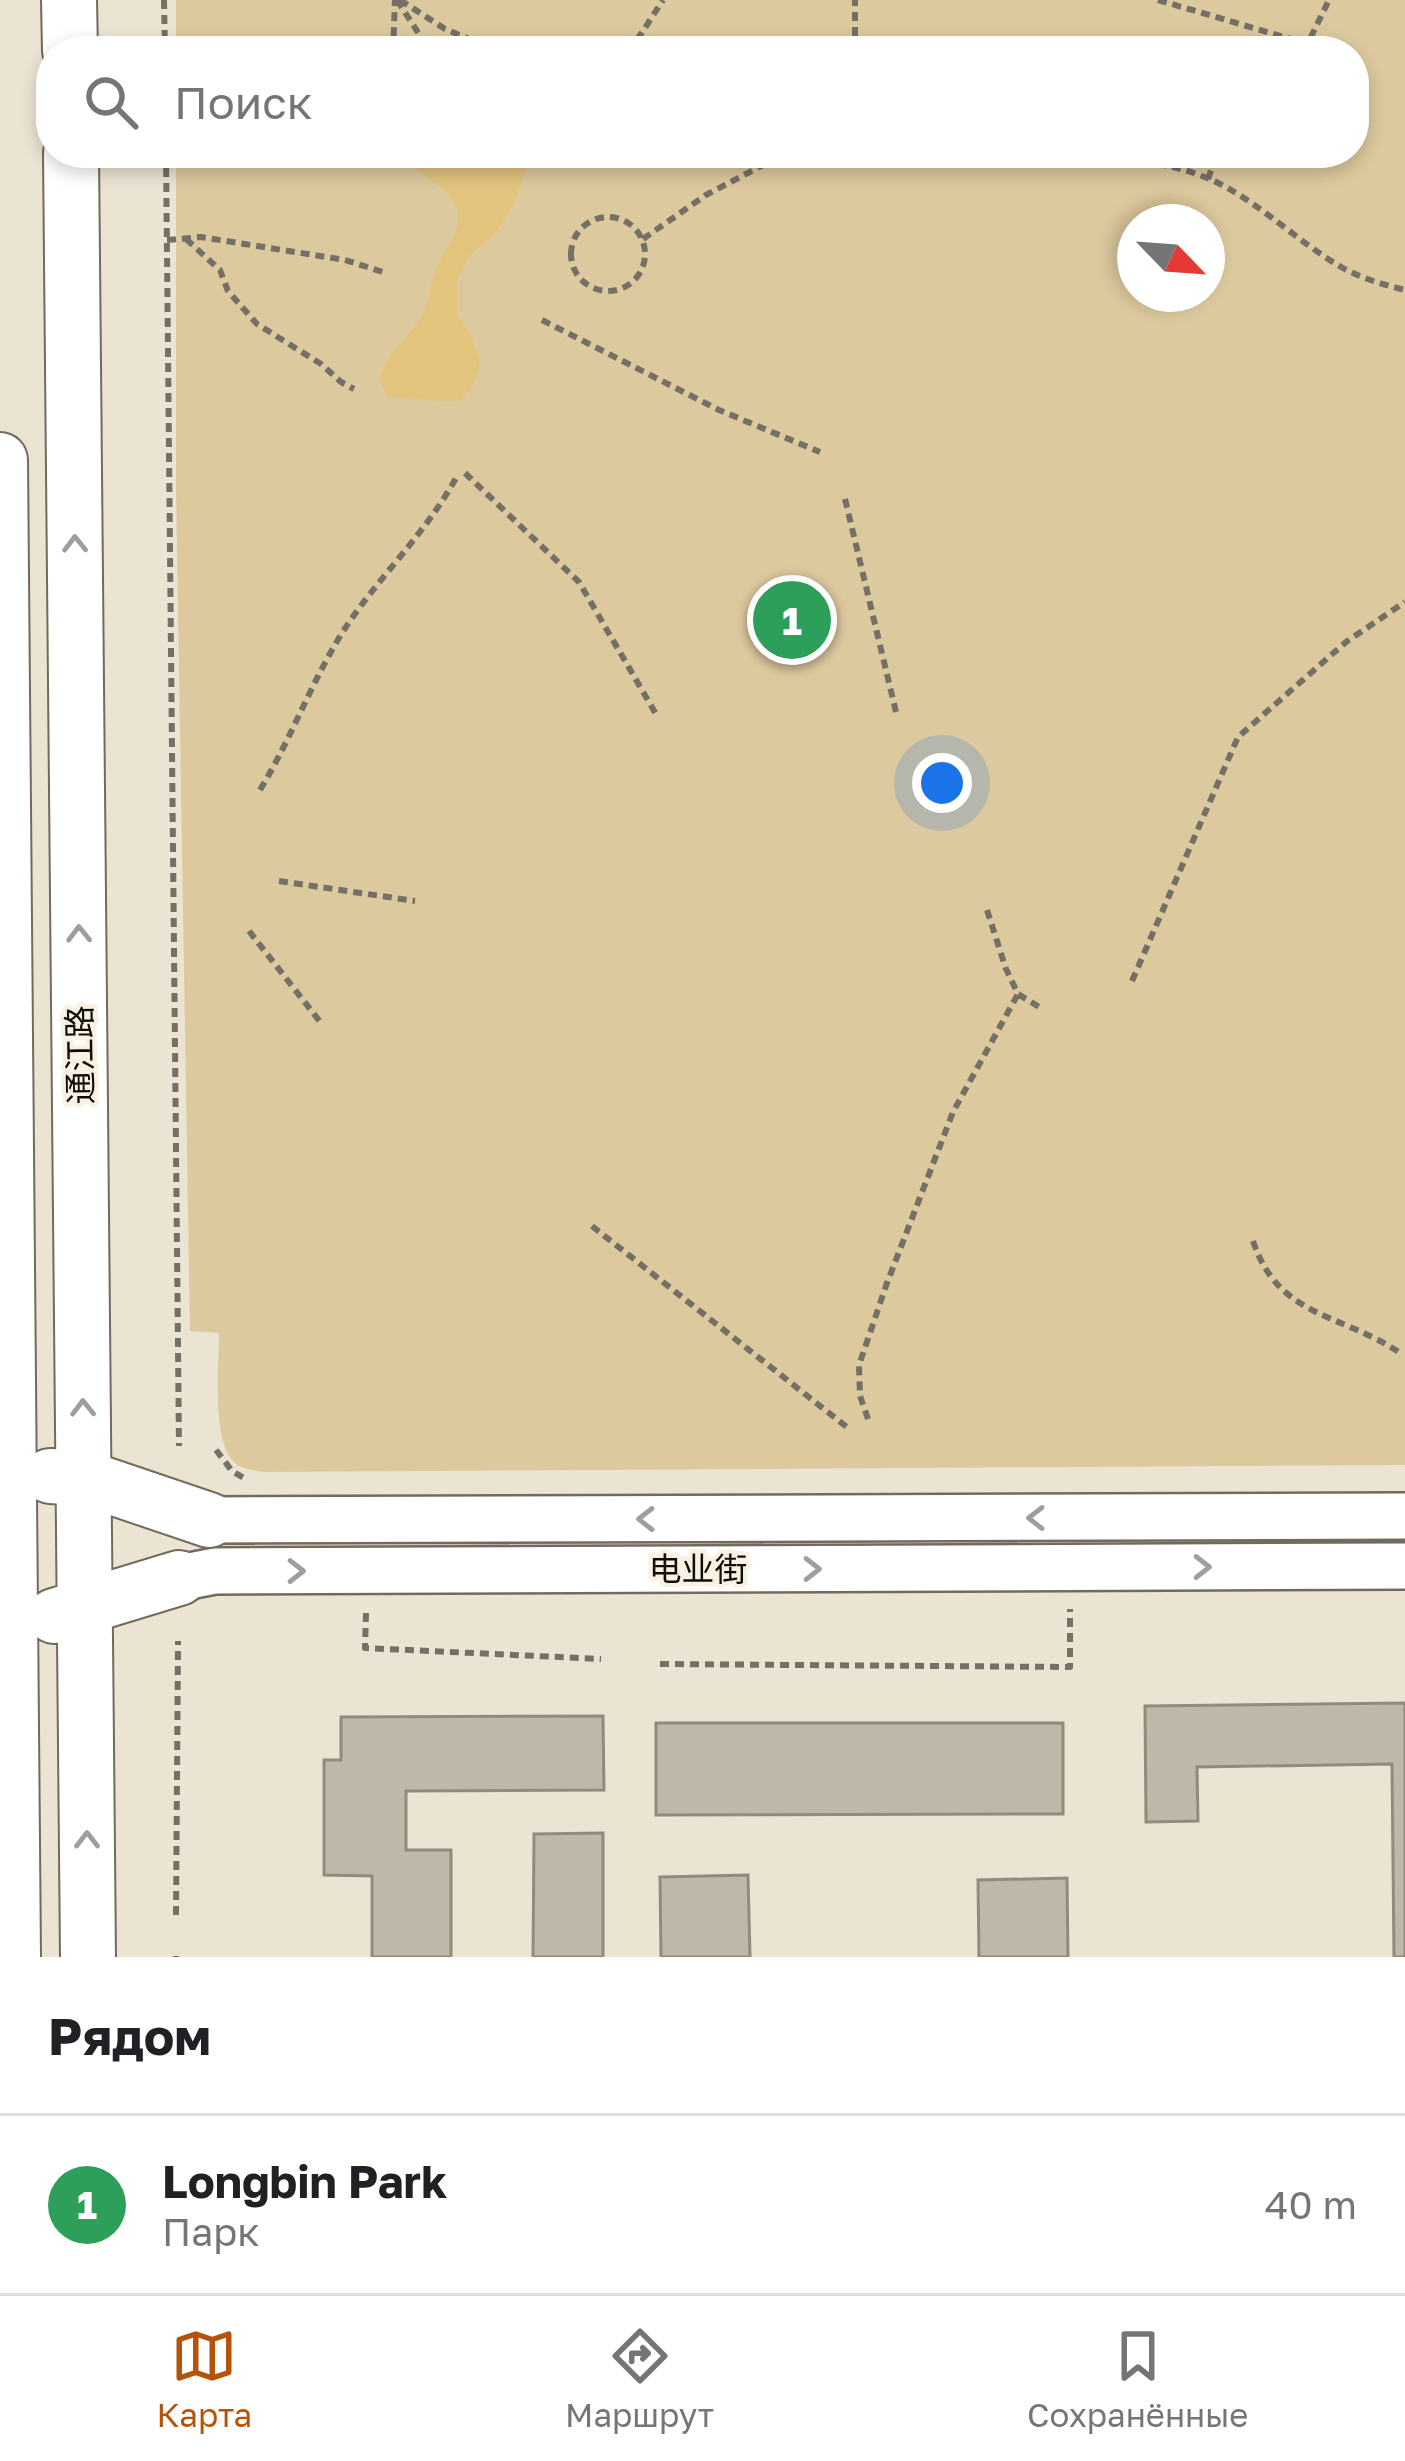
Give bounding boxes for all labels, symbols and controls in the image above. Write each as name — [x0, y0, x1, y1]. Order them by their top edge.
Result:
search box — [36, 36, 1369, 168]
icon: search — [78, 69, 144, 135]
text: Поиск — [174, 75, 313, 129]
north arrow — [1117, 204, 1225, 312]
one-way arrow — [62, 534, 88, 552]
pin: 1 — [753, 575, 831, 665]
your location — [912, 753, 972, 813]
one-way arrow — [66, 924, 92, 942]
street label: 通江路 — [59, 1005, 100, 1105]
one-way arrow — [71, 1398, 97, 1417]
one-way arrow — [1026, 1505, 1044, 1531]
one-way arrow — [636, 1506, 654, 1532]
street label: 电业街 — [649, 1549, 748, 1588]
one-way arrow — [1194, 1554, 1212, 1580]
one-way arrow — [804, 1556, 822, 1582]
one-way arrow — [288, 1558, 306, 1584]
one-way arrow — [74, 1830, 100, 1848]
text: Рядом — [48, 2005, 211, 2066]
text: Longbin Park — [162, 2154, 447, 2208]
text: 1 — [77, 2181, 97, 2228]
text: 40 m — [1265, 2181, 1357, 2228]
text: Парк — [162, 2208, 260, 2255]
tab: Карта — [157, 2323, 252, 2434]
tab: Маршрут — [565, 2323, 714, 2434]
tab: Сохранённые — [1027, 2323, 1248, 2434]

